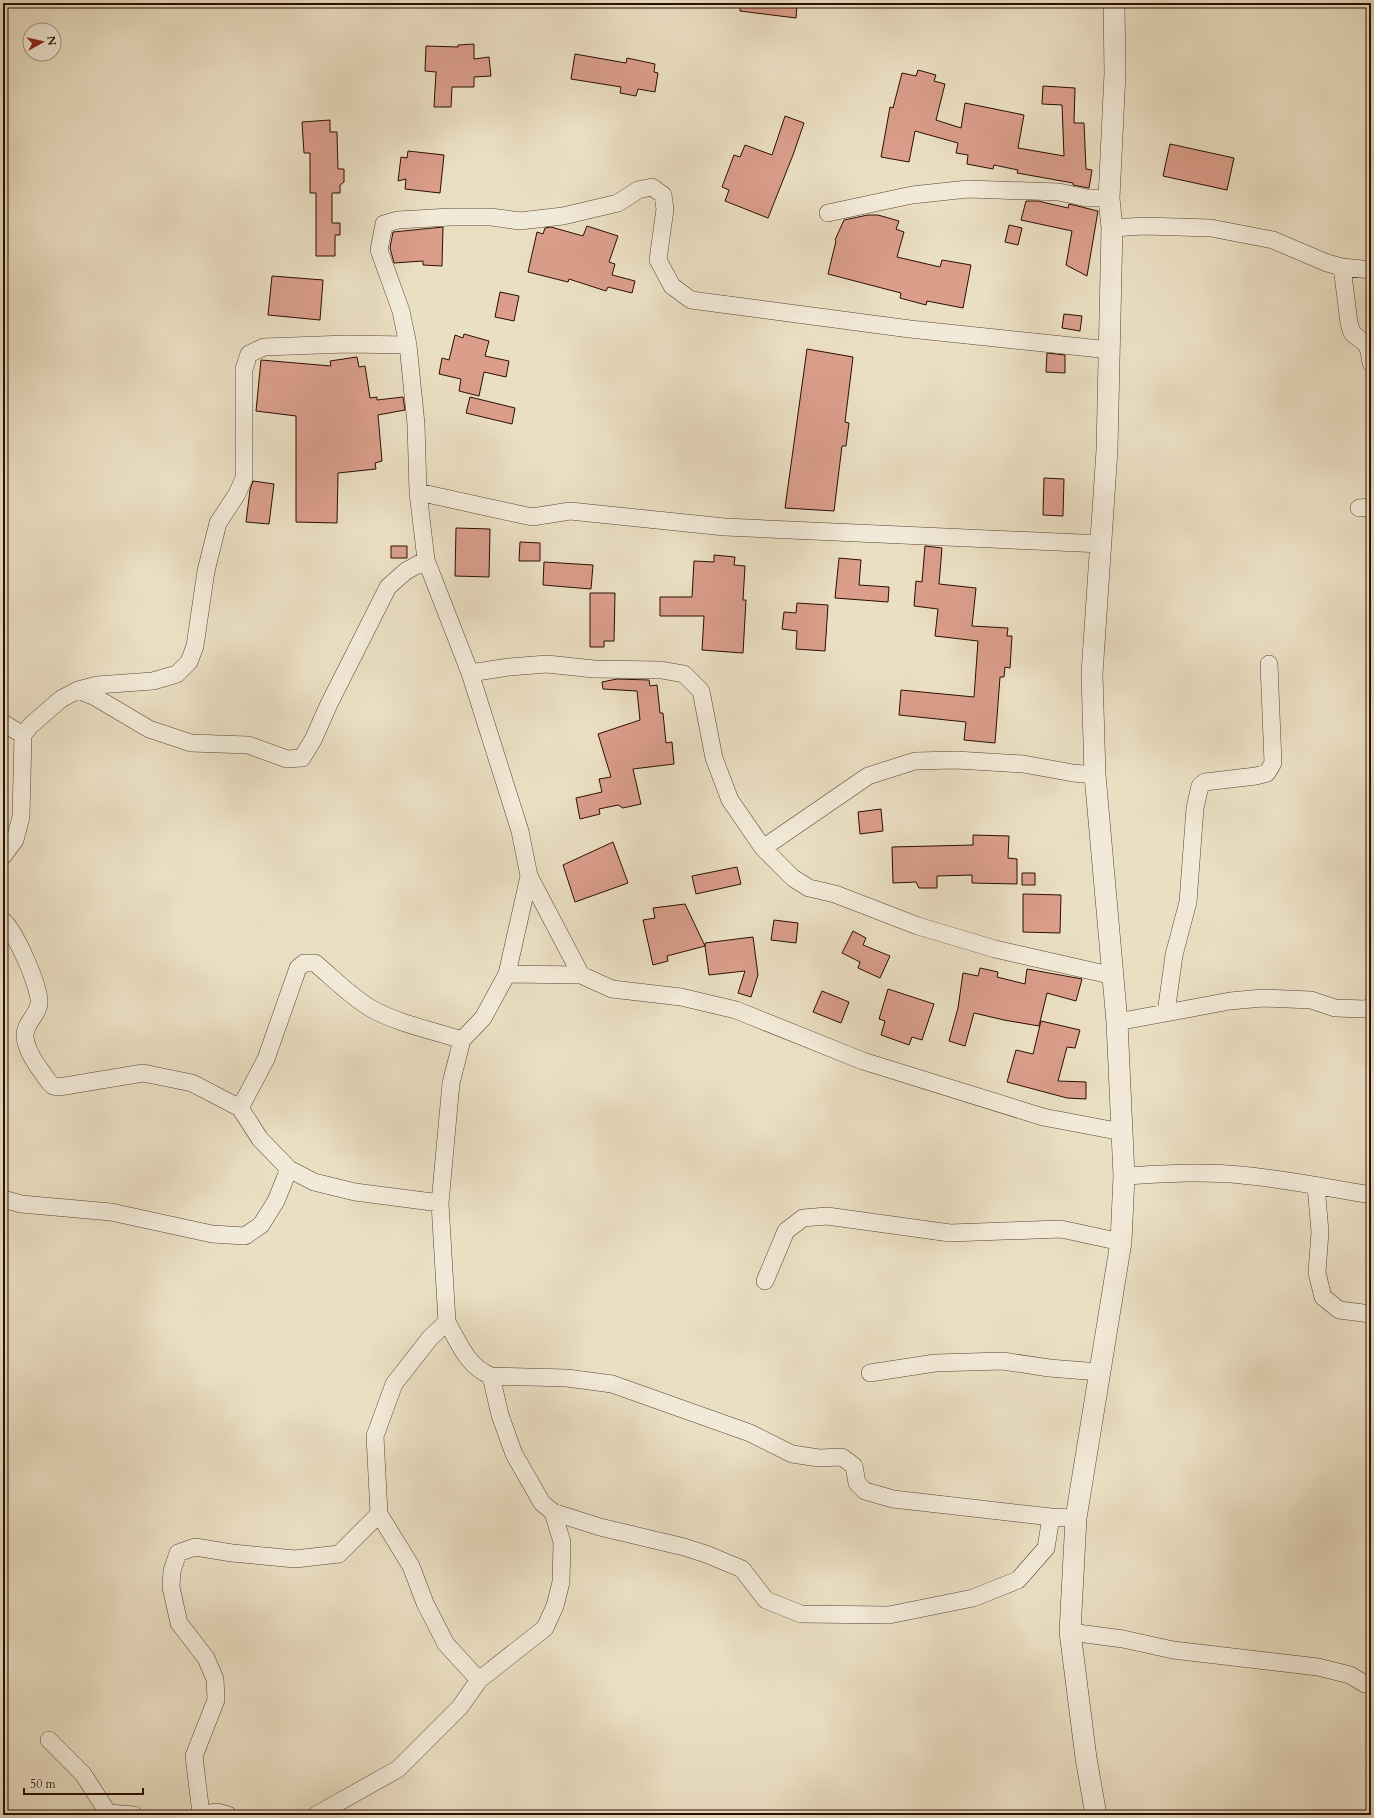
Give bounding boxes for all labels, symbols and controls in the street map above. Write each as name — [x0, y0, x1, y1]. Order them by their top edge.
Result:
north arrow — [22, 22, 62, 62]
text: N — [43, 35, 60, 47]
scale bar — [24, 1770, 143, 1796]
text: 50 m — [30, 1776, 57, 1792]

